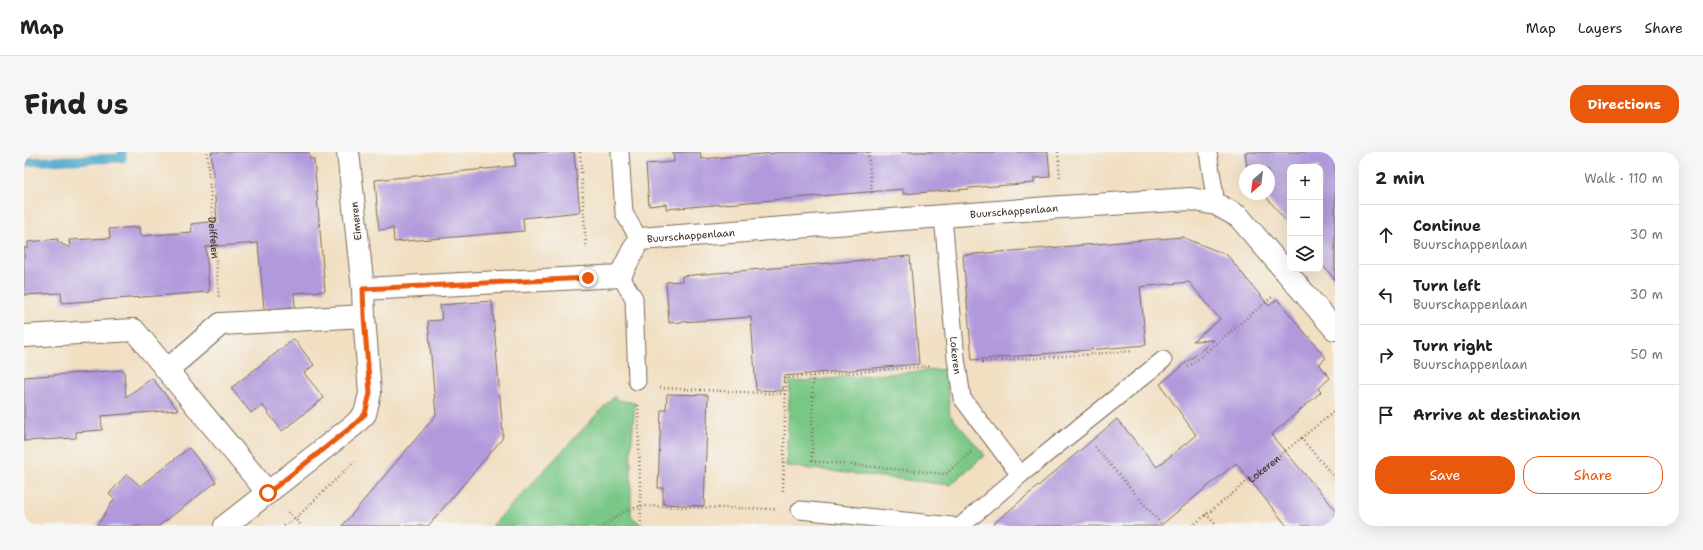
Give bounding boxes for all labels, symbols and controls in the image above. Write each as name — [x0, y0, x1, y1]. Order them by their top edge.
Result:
text: Map — [20, 15, 64, 40]
text: Map — [1526, 19, 1556, 37]
text: Layers — [1578, 19, 1622, 37]
text: Share — [1644, 19, 1683, 37]
text: Find us — [24, 85, 129, 123]
button: Directions — [1570, 85, 1679, 123]
north arrow — [1239, 164, 1275, 200]
map controls — [1287, 164, 1323, 272]
button: + — [1287, 164, 1323, 200]
text: 2 min — [1375, 167, 1425, 189]
text: Walk · 110 m — [1584, 170, 1663, 187]
button: − — [1287, 200, 1323, 236]
street label: Eimeren — [348, 201, 364, 241]
street label: Buurschappenlaan — [970, 201, 1058, 220]
street label: Deiffelen — [206, 216, 222, 259]
text: Continue — [1413, 216, 1481, 236]
icon: ahead — [1375, 224, 1397, 246]
street label: Buurschappenlaan — [646, 225, 735, 245]
text: 30 m — [1629, 226, 1663, 243]
button: layers — [1287, 236, 1323, 272]
text: Buurschappenlaan — [1413, 236, 1527, 253]
route end — [579, 269, 597, 287]
text: Turn left — [1413, 276, 1481, 296]
icon: left — [1375, 284, 1397, 306]
text: 30 m — [1629, 286, 1663, 303]
text: Buurschappenlaan — [1413, 296, 1527, 313]
street label: Lokeren — [948, 336, 965, 375]
text: Turn right — [1413, 336, 1493, 356]
icon: right — [1375, 344, 1397, 366]
text: 50 m — [1630, 346, 1663, 363]
text: Buurschappenlaan — [1413, 356, 1527, 373]
icon: arrive — [1375, 404, 1397, 426]
text: Arrive at destination — [1413, 405, 1581, 425]
street label: Lokeren — [1245, 451, 1283, 485]
button: Save — [1375, 456, 1515, 494]
button: Share — [1523, 456, 1663, 494]
route start — [259, 484, 277, 502]

